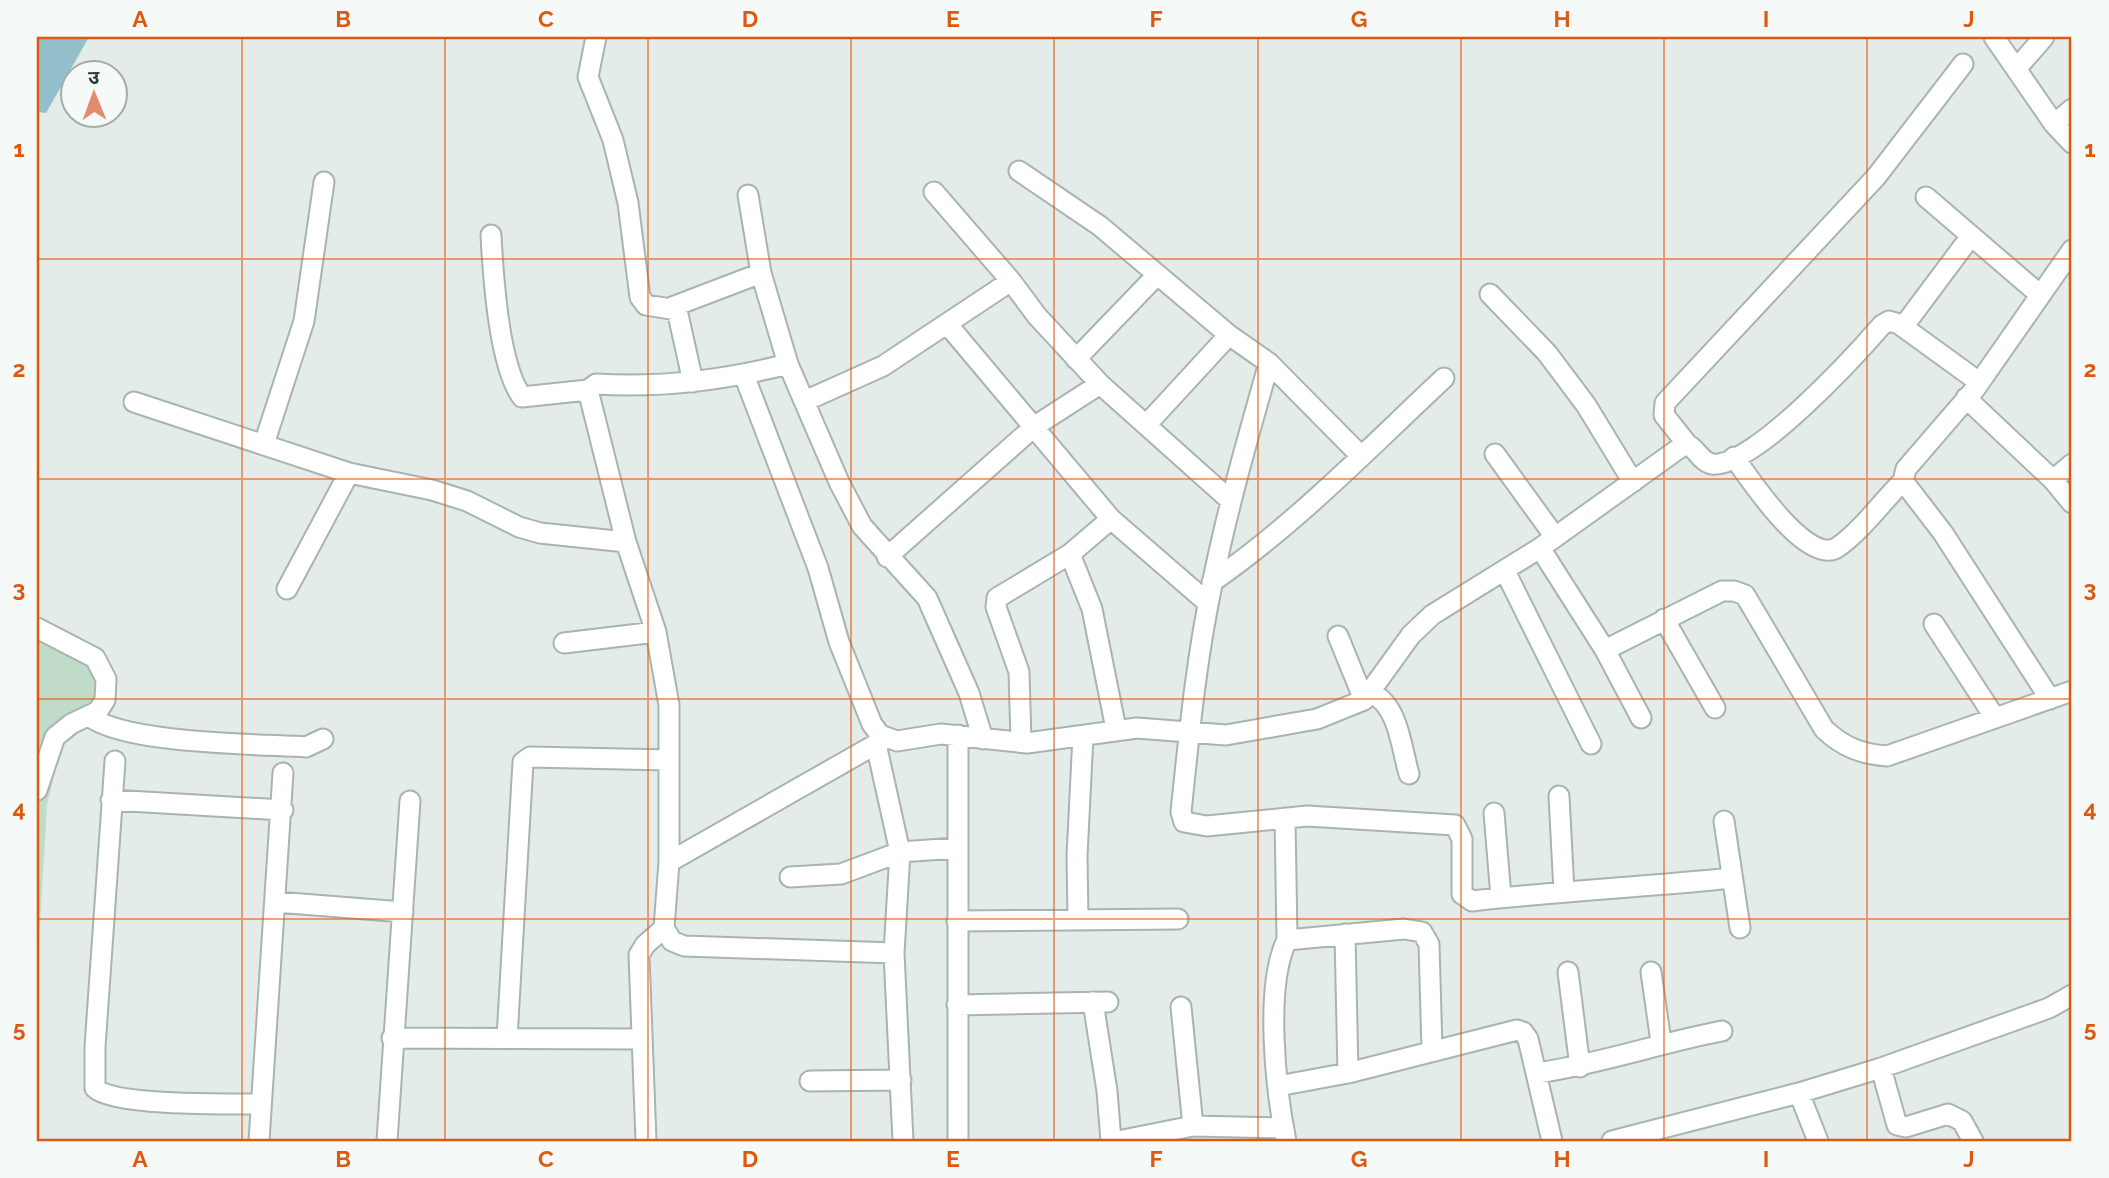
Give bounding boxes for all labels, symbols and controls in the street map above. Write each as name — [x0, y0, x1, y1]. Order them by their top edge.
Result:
text: A — [132, 5, 148, 32]
text: B — [335, 5, 351, 32]
text: C — [538, 5, 554, 32]
text: D — [742, 5, 758, 32]
text: E — [946, 5, 960, 32]
text: F — [1149, 5, 1163, 32]
text: G — [1351, 5, 1367, 32]
text: H — [1553, 5, 1571, 32]
text: I — [1763, 5, 1769, 32]
text: J — [1963, 5, 1975, 32]
north arrow — [60, 60, 130, 130]
text: उ — [88, 66, 100, 88]
text: 1 — [13, 135, 25, 162]
text: 1 — [2084, 135, 2096, 162]
text: 2 — [13, 355, 25, 382]
text: 2 — [2084, 355, 2096, 382]
text: 3 — [13, 575, 25, 602]
text: 3 — [2084, 575, 2096, 602]
text: 4 — [12, 795, 26, 822]
text: 4 — [2083, 795, 2097, 822]
text: 5 — [13, 1015, 26, 1042]
text: 5 — [2084, 1015, 2097, 1042]
text: A — [132, 1145, 148, 1172]
text: B — [335, 1145, 351, 1172]
text: C — [538, 1145, 554, 1172]
text: D — [742, 1145, 758, 1172]
text: E — [946, 1145, 960, 1172]
text: F — [1149, 1145, 1163, 1172]
text: G — [1351, 1145, 1367, 1172]
text: H — [1553, 1145, 1571, 1172]
text: I — [1763, 1145, 1769, 1172]
text: J — [1963, 1145, 1975, 1172]

